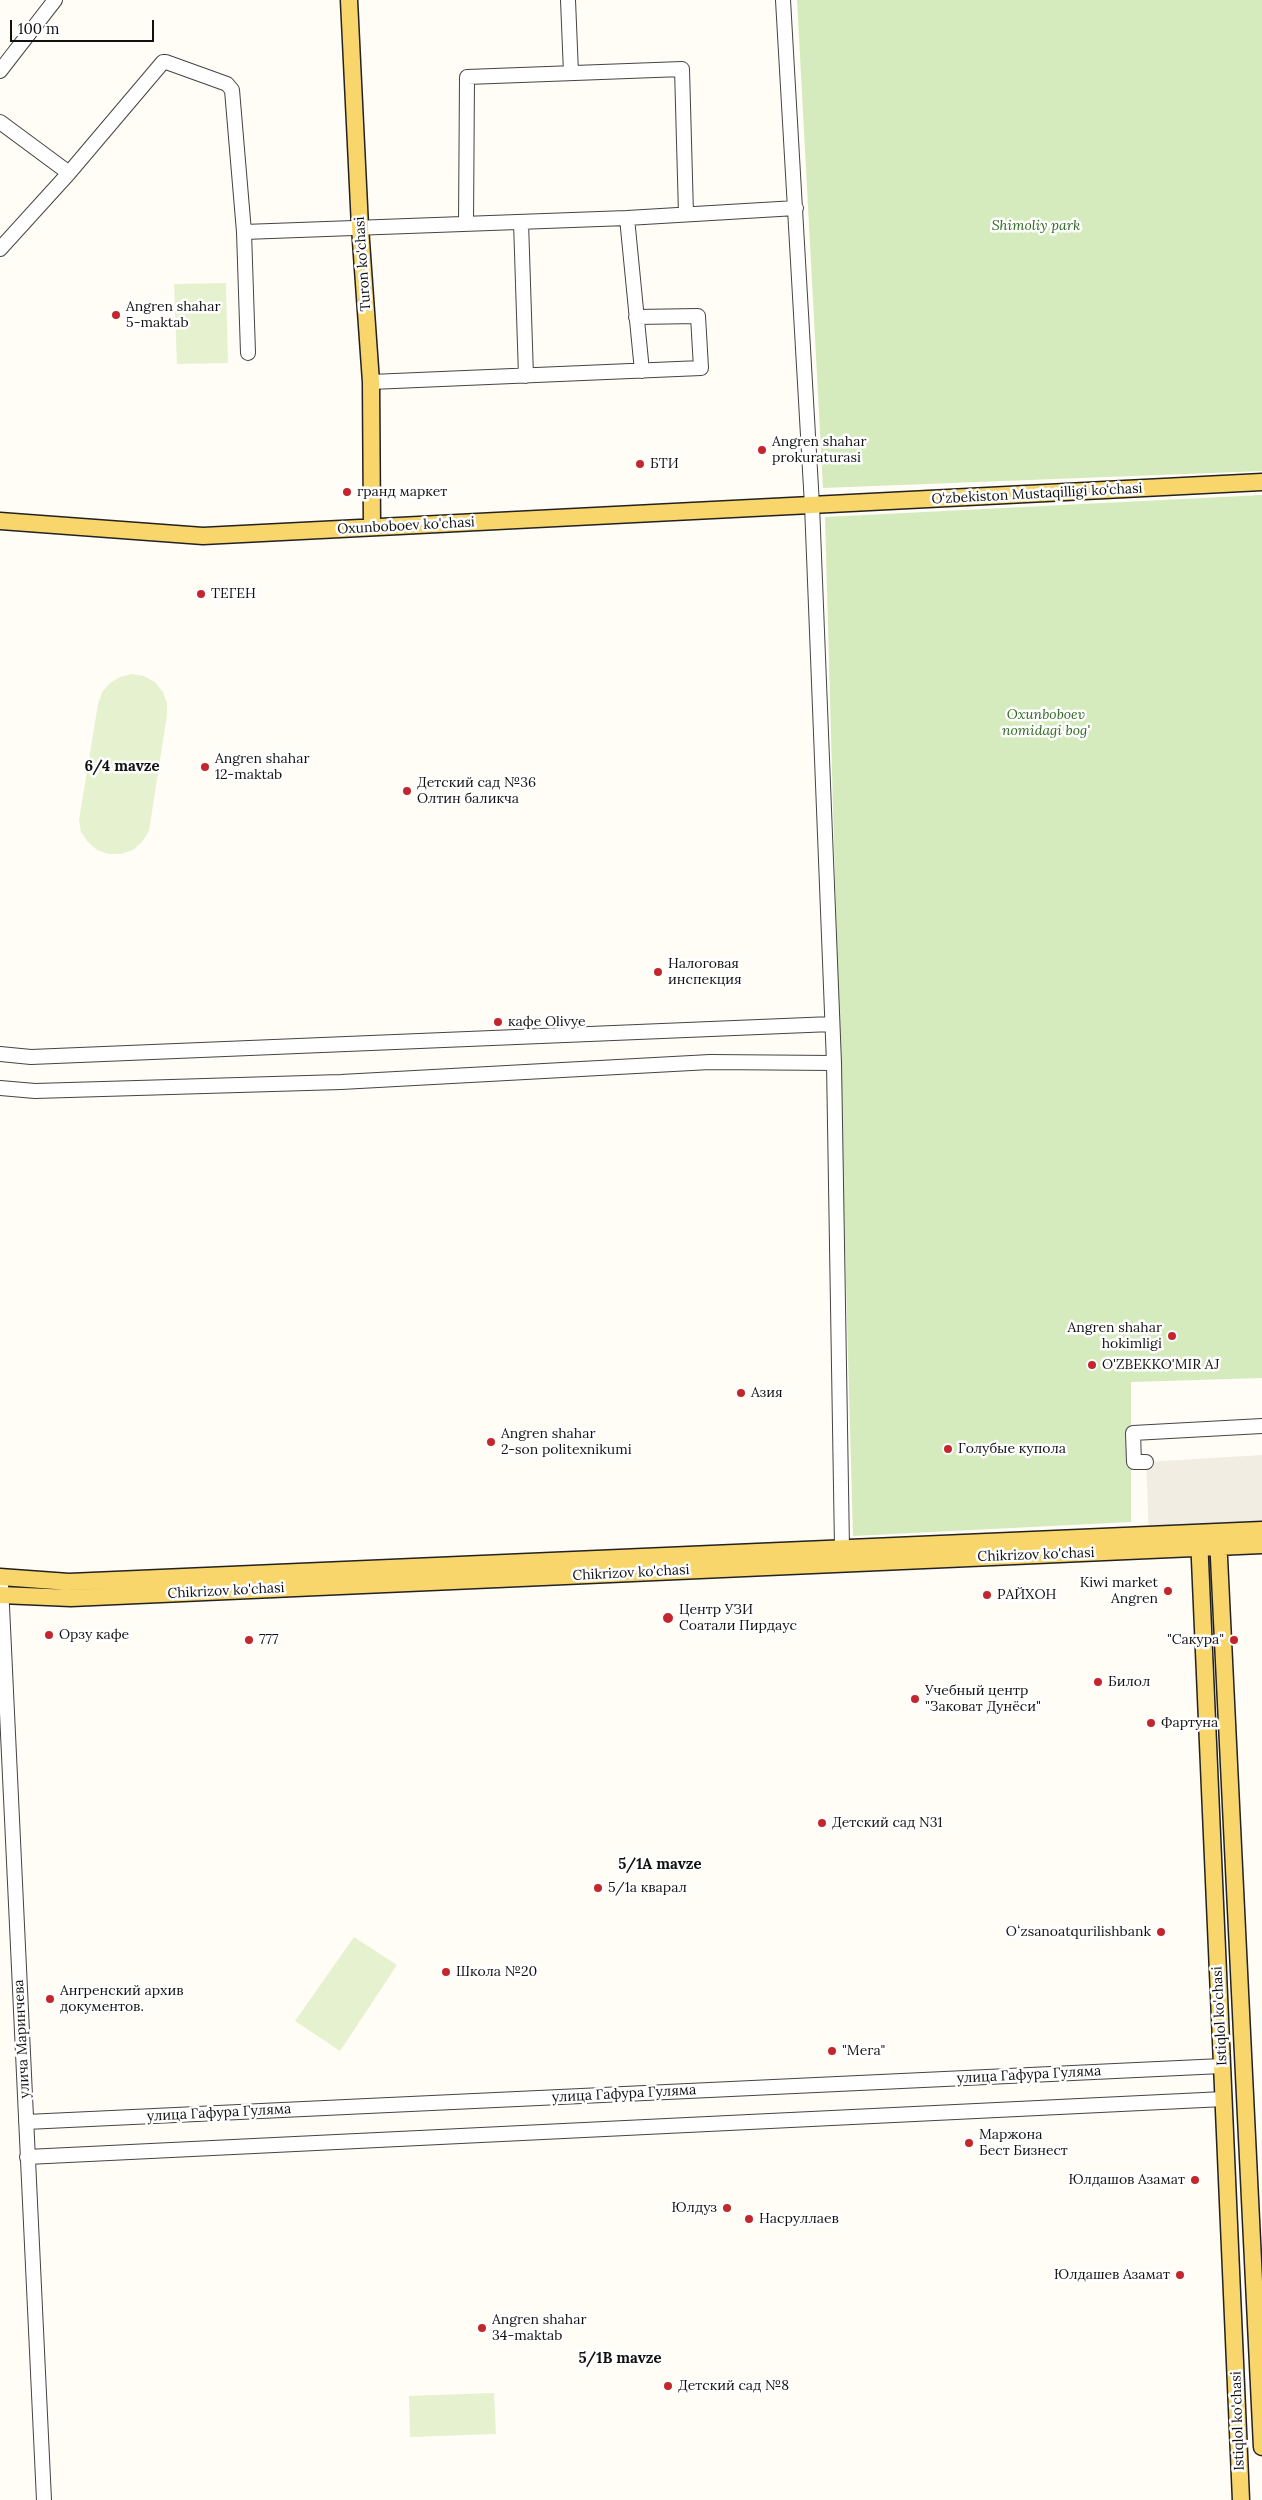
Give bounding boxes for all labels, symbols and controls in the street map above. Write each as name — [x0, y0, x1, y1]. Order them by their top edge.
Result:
scale bar — [12, 10, 156, 42]
text: 100 m — [18, 19, 59, 38]
street label: Turon ko'chasi — [351, 216, 375, 312]
park label: Shimoliy park — [992, 218, 1080, 234]
place label: Angren shahar 5-maktab — [126, 299, 220, 332]
marker: Angren shahar 5-maktab — [110, 309, 122, 321]
place label: Angren shahar prokuraturasi — [772, 434, 866, 467]
marker: Angren shahar prokuraturasi — [756, 444, 768, 456]
place label: БТИ — [650, 456, 679, 472]
marker: БТИ — [634, 458, 646, 470]
street label: O‘zbekiston Mustaqilligi ko‘chasi — [931, 480, 1143, 508]
place label: гранд маркет — [357, 484, 447, 500]
marker: гранд маркет — [341, 486, 353, 498]
street label: Oxunboboev ko'chasi — [337, 514, 475, 538]
place label: ТЕГЕН — [211, 586, 256, 602]
marker: ТЕГЕН — [195, 588, 207, 600]
park label: Oxunboboev nomidagi bog' — [1002, 707, 1090, 740]
place label: Angren shahar 12-maktab — [215, 751, 309, 784]
district label: 6/4 mavze — [84, 758, 160, 776]
marker: Angren shahar 12-maktab — [199, 761, 211, 773]
place label: Детский сад №36 Олтин баликча — [417, 775, 536, 808]
marker: Детский сад №36 Олтин баликча — [401, 785, 413, 797]
place label: Налоговая инспекция — [668, 956, 742, 989]
marker: Налоговая инспекция — [652, 966, 664, 978]
place label: кафе Olivye — [508, 1014, 586, 1030]
marker: кафе Olivye — [492, 1016, 504, 1028]
place label: Angren shahar hokimligi — [1068, 1320, 1162, 1352]
marker: Angren shahar hokimligi — [1166, 1330, 1178, 1342]
place label: O'ZBEKKO'MIR AJ — [1102, 1357, 1219, 1373]
marker: O'ZBEKKO'MIR AJ — [1086, 1359, 1098, 1371]
place label: Азия — [751, 1385, 783, 1401]
marker: Азия — [735, 1387, 747, 1399]
place label: Angren shahar 2-son politexnikumi — [501, 1426, 632, 1458]
marker: Angren shahar 2-son politexnikumi — [485, 1436, 497, 1448]
place label: Голубые купола — [958, 1441, 1066, 1457]
marker: Голубые купола — [942, 1443, 954, 1455]
street label: Chikrizov ko'chasi — [977, 1545, 1095, 1565]
street label: Chikrizov ko'chasi — [572, 1562, 690, 1584]
place label: Kiwi market Angren — [1080, 1575, 1158, 1608]
street label: Chikrizov ko'chasi — [167, 1580, 285, 1602]
marker: Kiwi market Angren — [1162, 1585, 1174, 1597]
place label: РАЙХОН — [997, 1587, 1056, 1603]
marker: РАЙХОН — [981, 1589, 993, 1601]
place label: Центр УЗИ Соатали Пирдаус — [679, 1602, 797, 1634]
marker: Центр УЗИ Соатали Пирдаус — [661, 1611, 675, 1625]
place label: Орзу кафе — [59, 1627, 129, 1643]
marker: Орзу кафе — [43, 1629, 55, 1641]
place label: 777 — [259, 1632, 278, 1648]
place label: "Сакура" — [1167, 1632, 1224, 1648]
marker: 777 — [243, 1634, 255, 1646]
marker: "Сакура" — [1228, 1634, 1240, 1646]
place label: Билол — [1108, 1674, 1150, 1690]
marker: Билол — [1092, 1676, 1104, 1688]
place label: Учебный центр "Заковат Дунёси" — [925, 1683, 1041, 1715]
marker: Учебный центр "Заковат Дунёси" — [909, 1693, 921, 1705]
place label: Фартуна — [1161, 1715, 1218, 1731]
marker: Фартуна — [1145, 1717, 1157, 1729]
place label: Детский сад N31 — [832, 1815, 943, 1831]
marker: Детский сад N31 — [816, 1817, 828, 1829]
district label: 5/1A mavze — [618, 1856, 702, 1874]
place label: 5/1а кварал — [608, 1880, 687, 1896]
marker: 5/1а кварал — [592, 1882, 604, 1894]
place label: Oʻzsanoatqurilishbank — [1006, 1924, 1151, 1940]
marker: Oʻzsanoatqurilishbank — [1155, 1926, 1167, 1938]
place label: Школа №20 — [456, 1964, 537, 1980]
marker: Школа №20 — [440, 1966, 452, 1978]
street label: Istiqlol ko'chasi — [1209, 1966, 1231, 2066]
street label: улича Маринчева — [10, 1979, 34, 2099]
place label: Ангренский архив документов. — [60, 1983, 184, 2015]
marker: Ангренский архив документов. — [44, 1993, 56, 2005]
place label: "Мега" — [842, 2043, 885, 2059]
marker: "Мега" — [826, 2045, 838, 2057]
street label: улица Гафура Гуляма — [956, 2063, 1102, 2087]
street label: улица Гафура Гуляма — [551, 2082, 697, 2106]
street label: улица Гафура Гуляма — [146, 2101, 292, 2125]
place label: Маржона Бест Бизнест — [979, 2127, 1068, 2160]
marker: Маржона Бест Бизнест — [963, 2137, 975, 2149]
place label: Юлдашов Азамат — [1068, 2172, 1185, 2188]
marker: Юлдашов Азамат — [1189, 2174, 1201, 2186]
place label: Юлдуз — [672, 2200, 717, 2216]
marker: Юлдуз — [721, 2202, 733, 2214]
place label: Насруллаев — [759, 2211, 839, 2227]
marker: Насруллаев — [743, 2213, 755, 2225]
place label: Юлдашев Азамат — [1054, 2267, 1170, 2283]
marker: Юлдашев Азамат — [1174, 2269, 1186, 2281]
place label: Angren shahar 34-maktab — [492, 2312, 586, 2344]
marker: Angren shahar 34-maktab — [476, 2322, 488, 2334]
district label: 5/1B mavze — [578, 2350, 662, 2368]
street label: Istiqlol ko'chasi — [1228, 2371, 1248, 2471]
place label: Детский сад №8 — [678, 2378, 789, 2394]
marker: Детский сад №8 — [662, 2380, 674, 2392]

